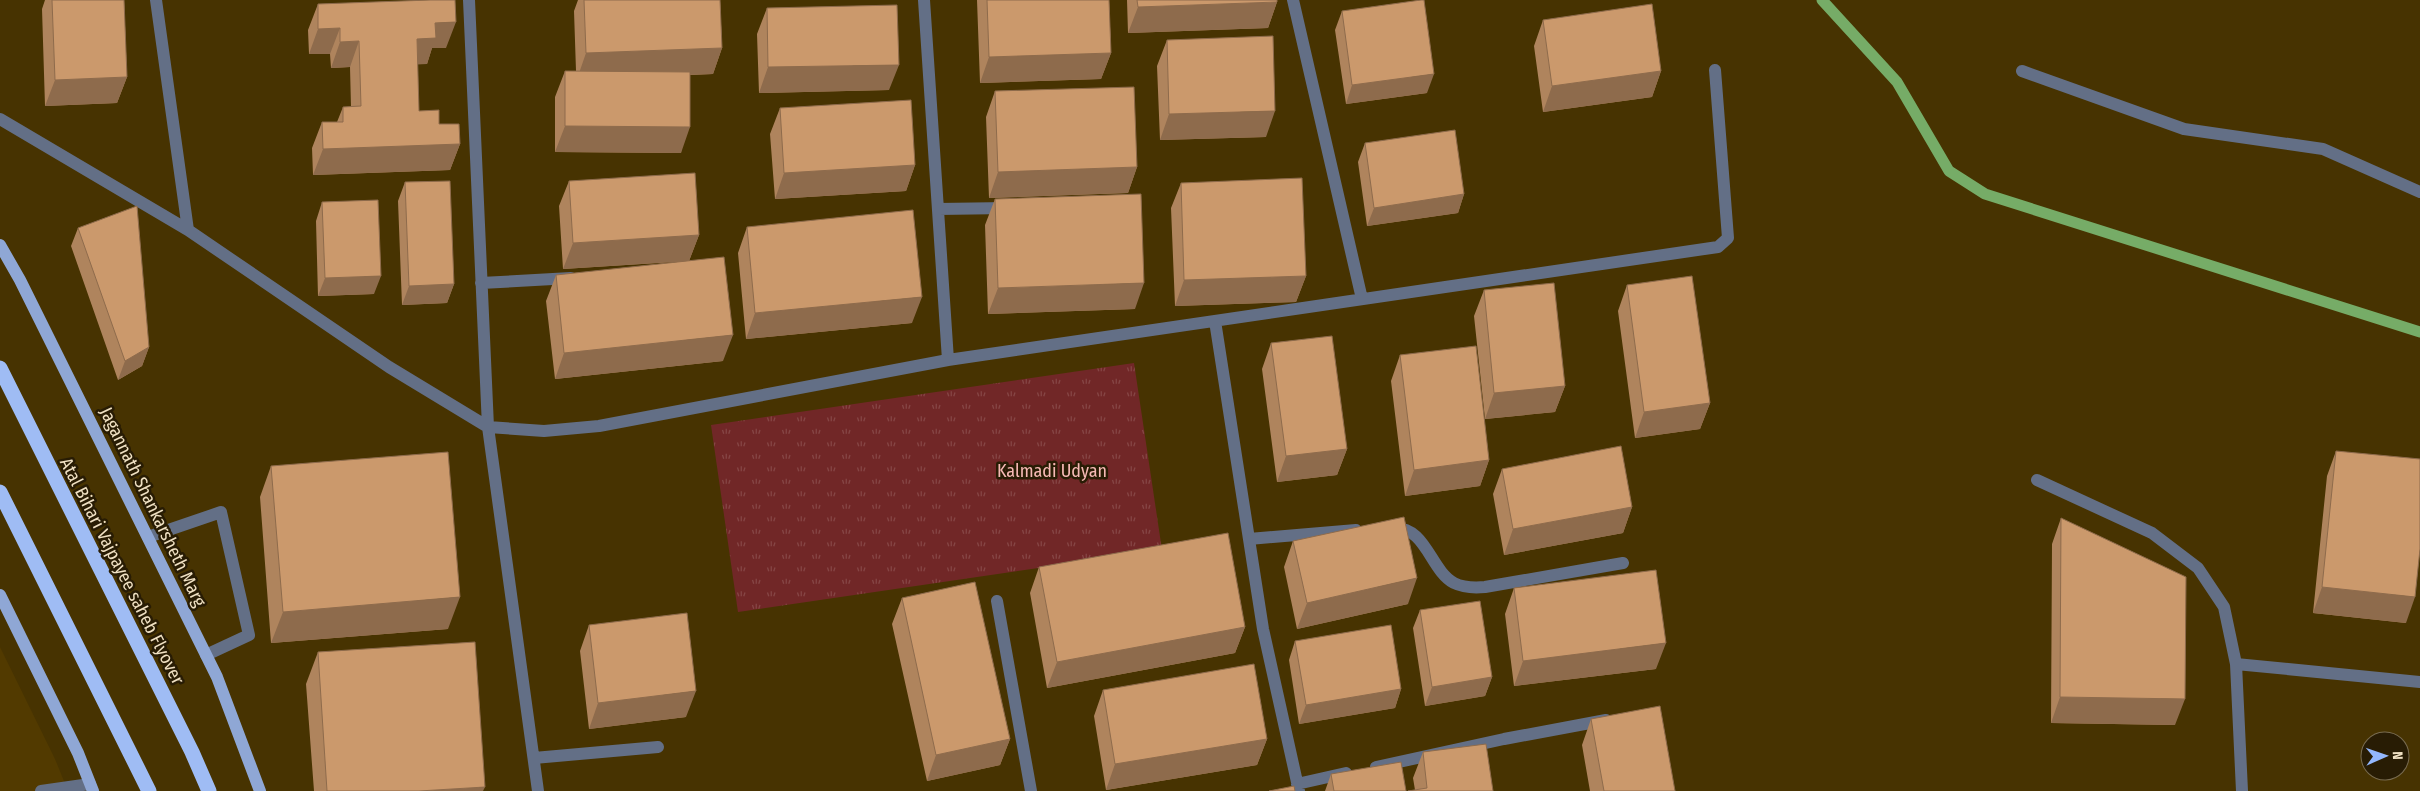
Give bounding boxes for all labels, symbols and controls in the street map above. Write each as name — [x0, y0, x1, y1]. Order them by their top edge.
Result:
street label: Jagannath Shankarsheth Marg — [95, 404, 211, 611]
street label: Atal Bihari Vajpayee saheb Flyover — [55, 454, 189, 689]
park label: Kalmadi Udyan — [997, 460, 1107, 482]
north arrow — [2360, 731, 2410, 781]
text: N — [2389, 751, 2406, 760]

